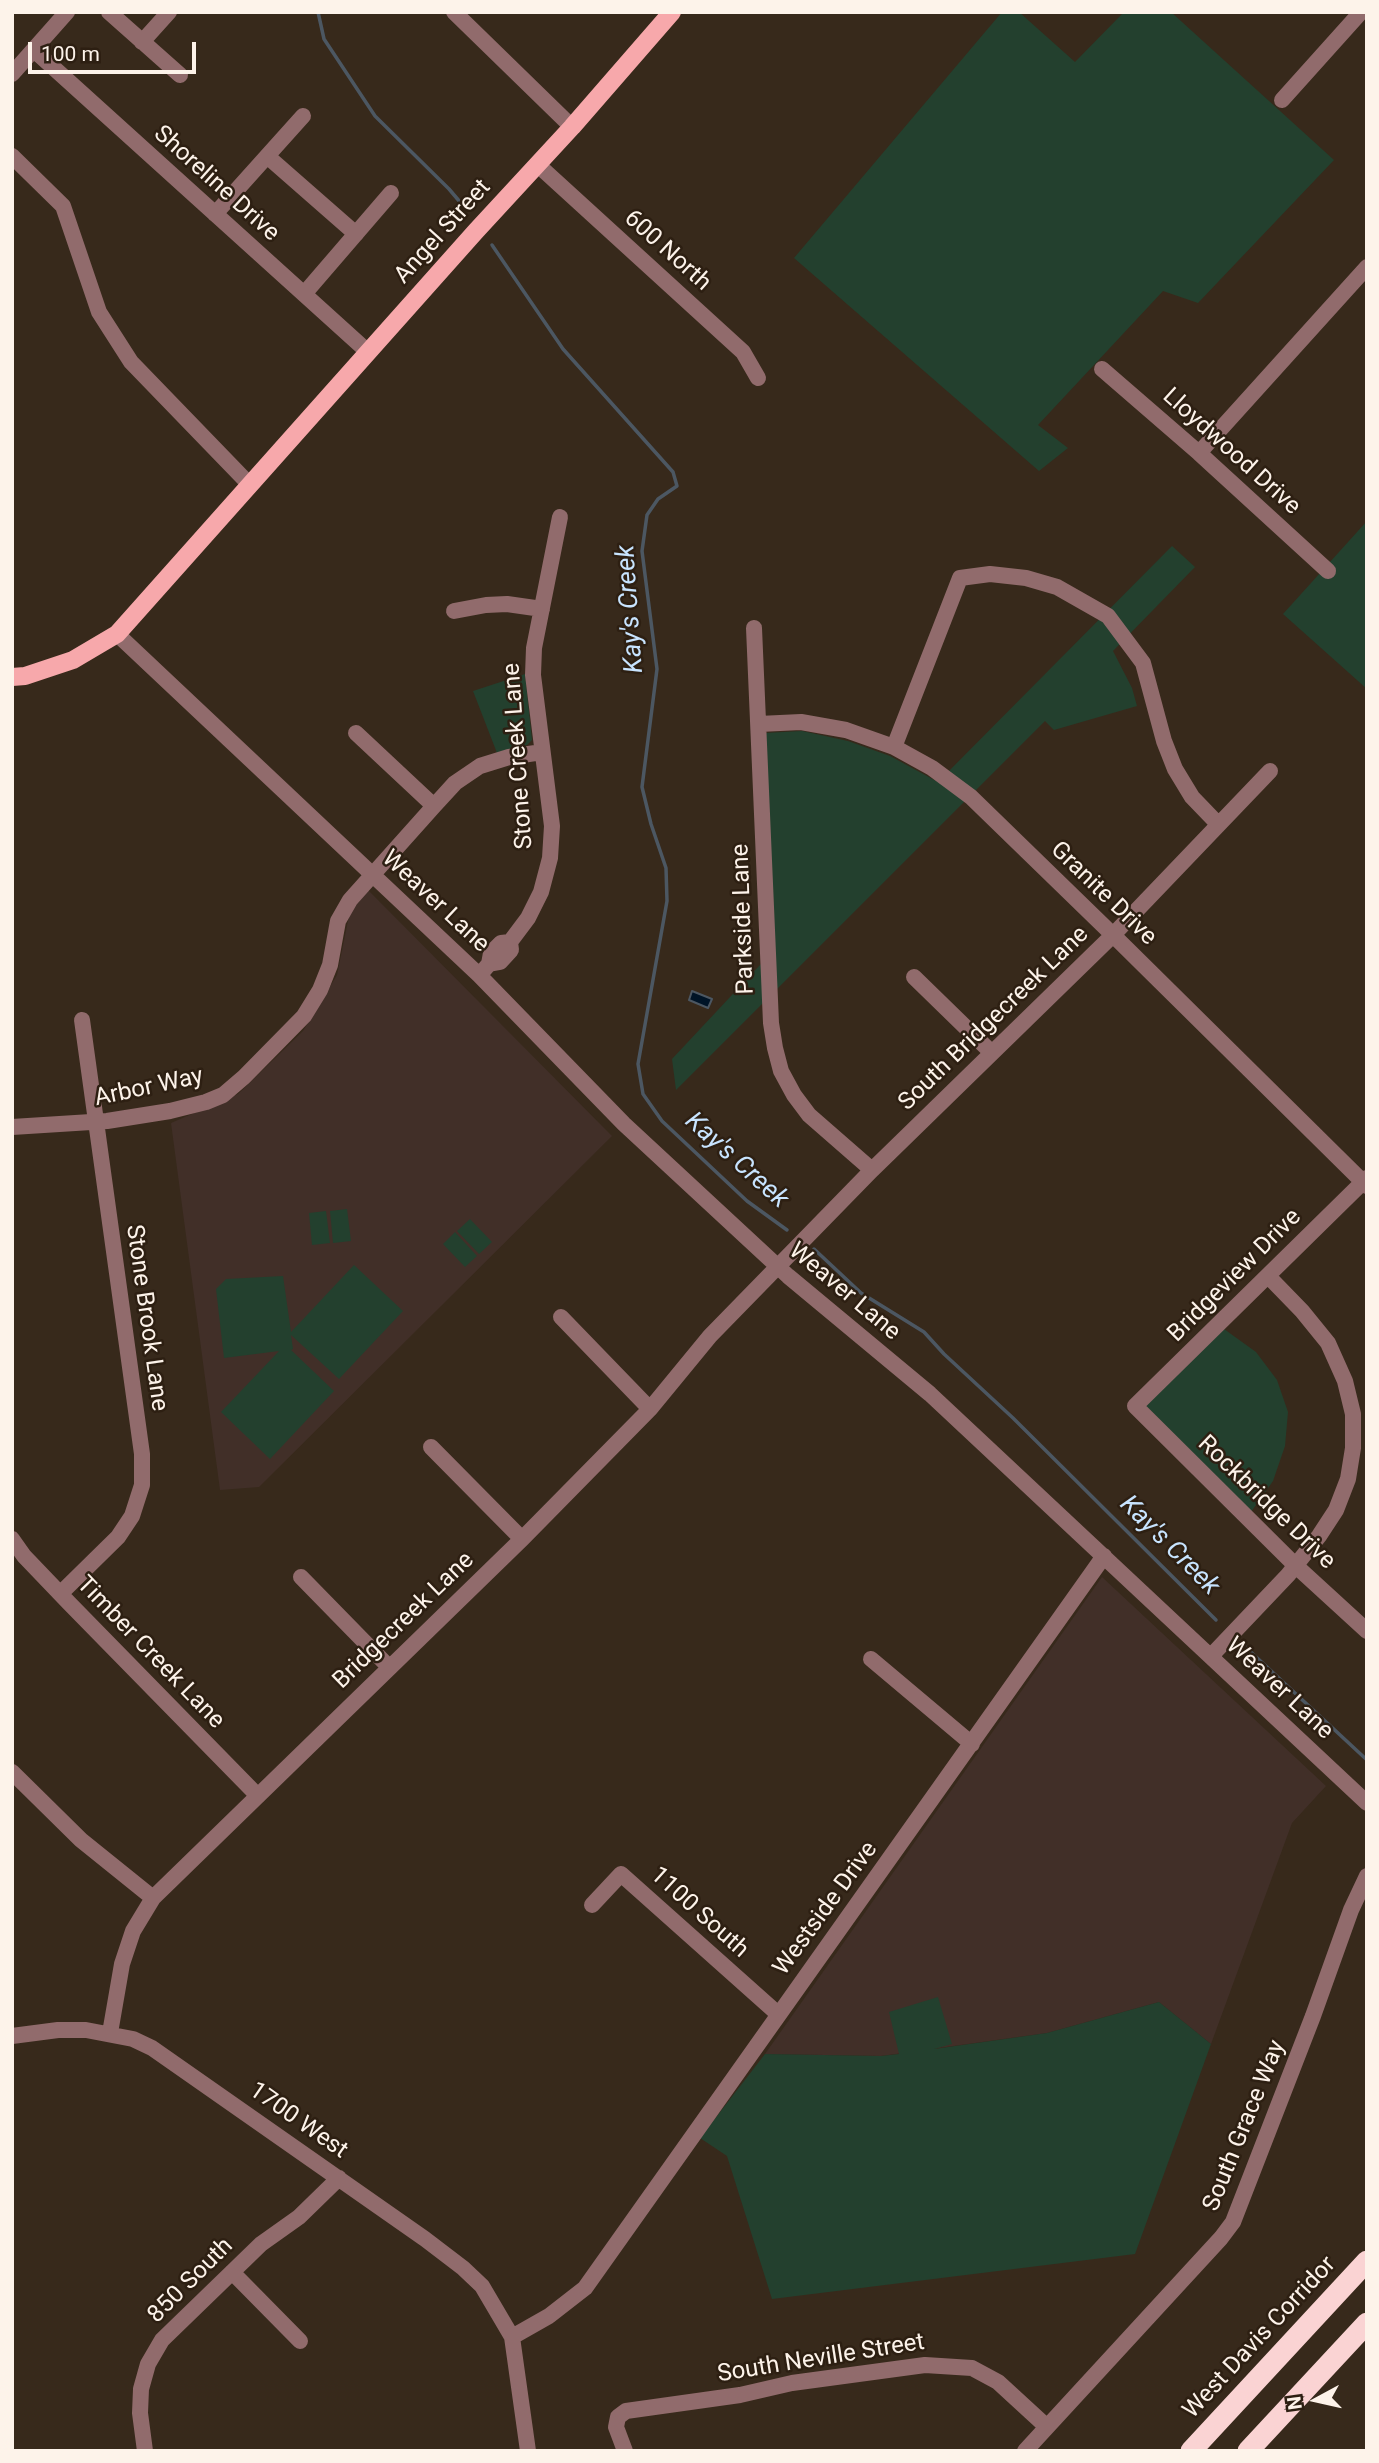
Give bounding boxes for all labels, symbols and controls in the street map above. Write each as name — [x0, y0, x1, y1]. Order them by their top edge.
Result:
scale bar — [32, 28, 200, 72]
text: 100 m — [41, 42, 100, 66]
street label: Shoreline Drive — [147, 120, 285, 248]
street label: Angel Street — [389, 174, 497, 290]
street label: 600 North — [618, 204, 716, 298]
street label: Lloydwood Drive — [1156, 382, 1306, 522]
water label: Kay's Creek — [611, 544, 651, 674]
street label: Stone Creek Lane — [498, 662, 540, 850]
street label: Granite Drive — [1044, 836, 1162, 952]
street label: Parkside Lane — [727, 843, 761, 995]
street label: Weaver Lane — [375, 845, 495, 959]
street label: South Bridgecreek Lane — [893, 921, 1095, 1117]
street label: Arbor Way — [92, 1062, 206, 1114]
water label: Kay's Creek — [678, 1106, 794, 1216]
street label: Bridgeview Drive — [1162, 1203, 1308, 1349]
street label: Stone Brook Lane — [119, 1223, 173, 1413]
street label: Weaver Lane — [782, 1237, 906, 1347]
street label: Rockbridge Drive — [1191, 1430, 1341, 1576]
water label: Kay's Creek — [1113, 1490, 1225, 1602]
street label: Bridgecreek Lane — [328, 1547, 480, 1695]
street label: Timber Creek Lane — [70, 1571, 230, 1735]
street label: Weaver Lane — [1219, 1632, 1339, 1746]
street label: Westside Drive — [768, 1837, 884, 1981]
street label: 1100 South — [644, 1861, 754, 1965]
street label: South Grace Way — [1198, 2036, 1292, 2216]
street label: 1700 West — [243, 2077, 353, 2165]
street label: 850 South — [142, 2232, 240, 2330]
street label: West Davis Corridor — [1178, 2251, 1342, 2425]
street label: South Neville Street — [716, 2328, 926, 2390]
north arrow — [1281, 2365, 1351, 2435]
text: N — [1282, 2395, 1307, 2411]

